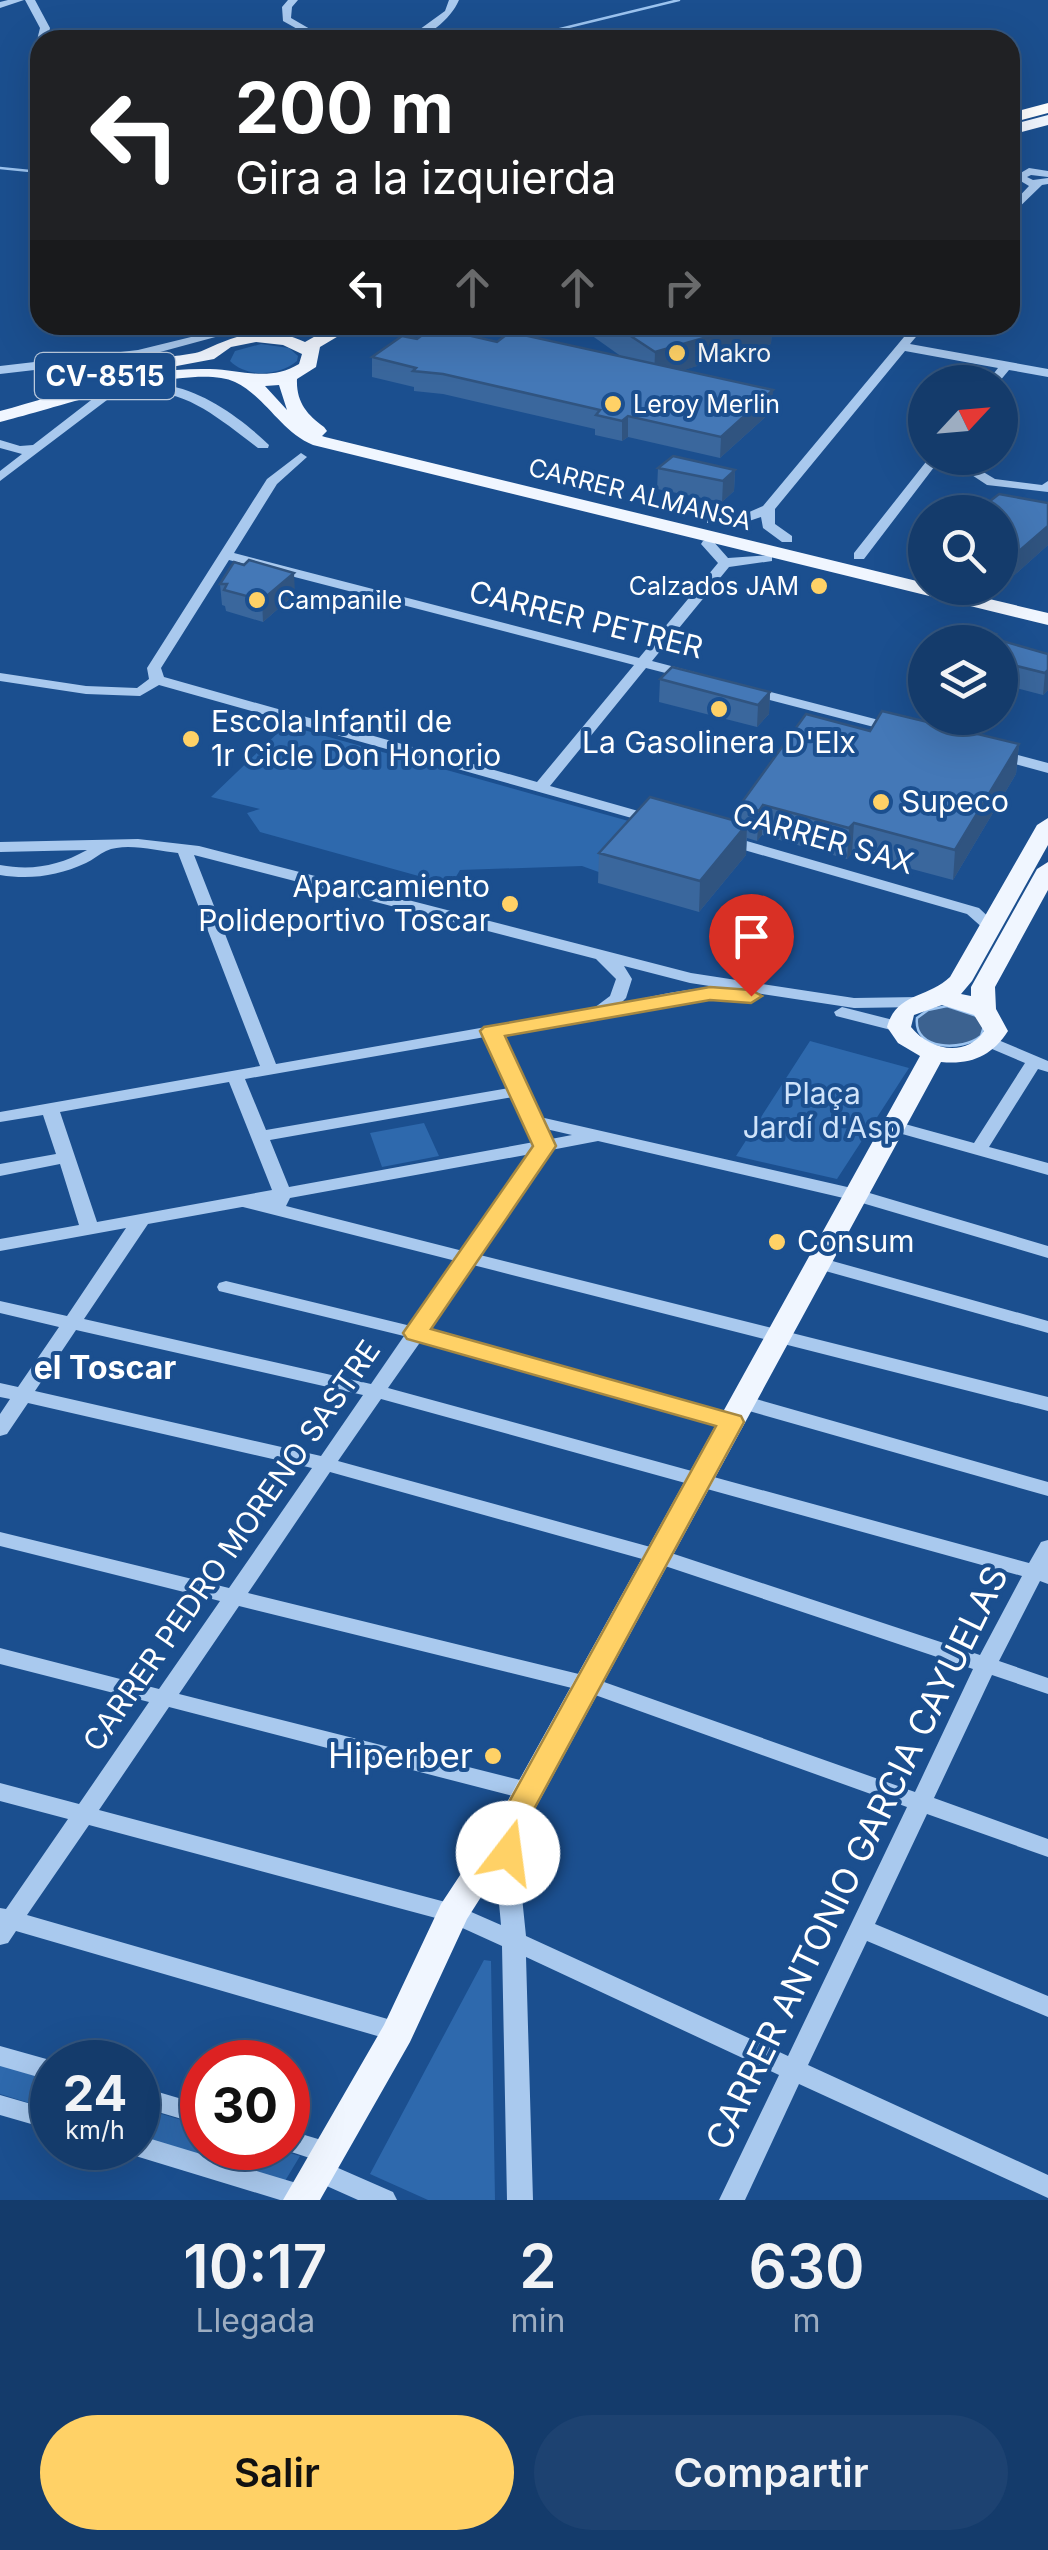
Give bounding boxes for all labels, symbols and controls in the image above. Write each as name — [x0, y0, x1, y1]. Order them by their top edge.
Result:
text: 200 m — [235, 65, 454, 150]
icon: left — [70, 70, 200, 200]
text: Gira a la izquierda — [235, 150, 617, 205]
icon: left — [340, 260, 395, 315]
icon: ahead — [445, 260, 500, 315]
icon: ahead — [550, 260, 605, 315]
icon: right — [655, 260, 710, 315]
place label: Makro — [697, 338, 771, 368]
marker: Makro — [666, 342, 688, 364]
road number: CV-8515 — [35, 353, 175, 399]
north arrow — [908, 365, 1018, 475]
map controls — [908, 365, 1018, 735]
place label: Leroy Merlin — [633, 389, 780, 419]
marker: Leroy Merlin — [602, 393, 624, 415]
street label: CARRER ALMANSA — [525, 452, 755, 536]
button: search — [908, 495, 1018, 605]
place label: Calzados JAM — [629, 571, 799, 601]
street label: CARRER PETRER — [466, 573, 707, 665]
marker: Calzados JAM — [808, 575, 830, 597]
place label: Campanile — [277, 585, 402, 615]
marker: Campanile — [246, 589, 268, 611]
button: layers — [908, 625, 1018, 735]
marker: La Gasolinera D'Elx — [708, 698, 730, 720]
place label: Escola Infantil de 1r Cicle Don Honorio — [211, 703, 501, 773]
place label: La Gasolinera D'Elx — [582, 724, 856, 760]
marker: Escola Infantil de 1r Cicle Don Honorio — [180, 728, 202, 750]
place label: Supeco — [901, 783, 1009, 819]
marker: Supeco — [870, 791, 892, 813]
street label: CARRER SAX — [729, 795, 918, 881]
place label: Aparcamiento Polideportivo Toscar — [198, 868, 490, 938]
marker: Aparcamiento Polideportivo Toscar — [499, 893, 521, 915]
pin — [709, 894, 794, 997]
icon: arrive — [724, 909, 779, 964]
park label: Plaça Jardí d'Asp — [743, 1075, 901, 1145]
place label: Consum — [797, 1223, 914, 1259]
marker: Consum — [766, 1231, 788, 1253]
street label: CARRER PEDRO MORENO SASTRE — [75, 1333, 387, 1758]
district label: el Toscar — [34, 1348, 176, 1387]
street label: CARRER ANTONIO GARCIA CAYUELAS — [696, 1559, 1016, 2156]
place label: Hiperber — [328, 1734, 473, 1776]
marker: Hiperber — [482, 1745, 504, 1767]
position arrow — [456, 1801, 560, 1905]
speed limit sign: 30 — [180, 2040, 310, 2170]
text: 24 — [63, 2063, 127, 2123]
text: km/h — [65, 2115, 125, 2145]
text: 10:17 — [183, 2230, 327, 2302]
text: 2 — [519, 2230, 557, 2302]
text: 630 — [749, 2230, 865, 2302]
text: Llegada — [195, 2301, 315, 2340]
text: min — [511, 2301, 565, 2340]
text: m — [793, 2301, 821, 2340]
button: Salir — [40, 2415, 514, 2530]
button: Compartir — [534, 2415, 1008, 2530]

